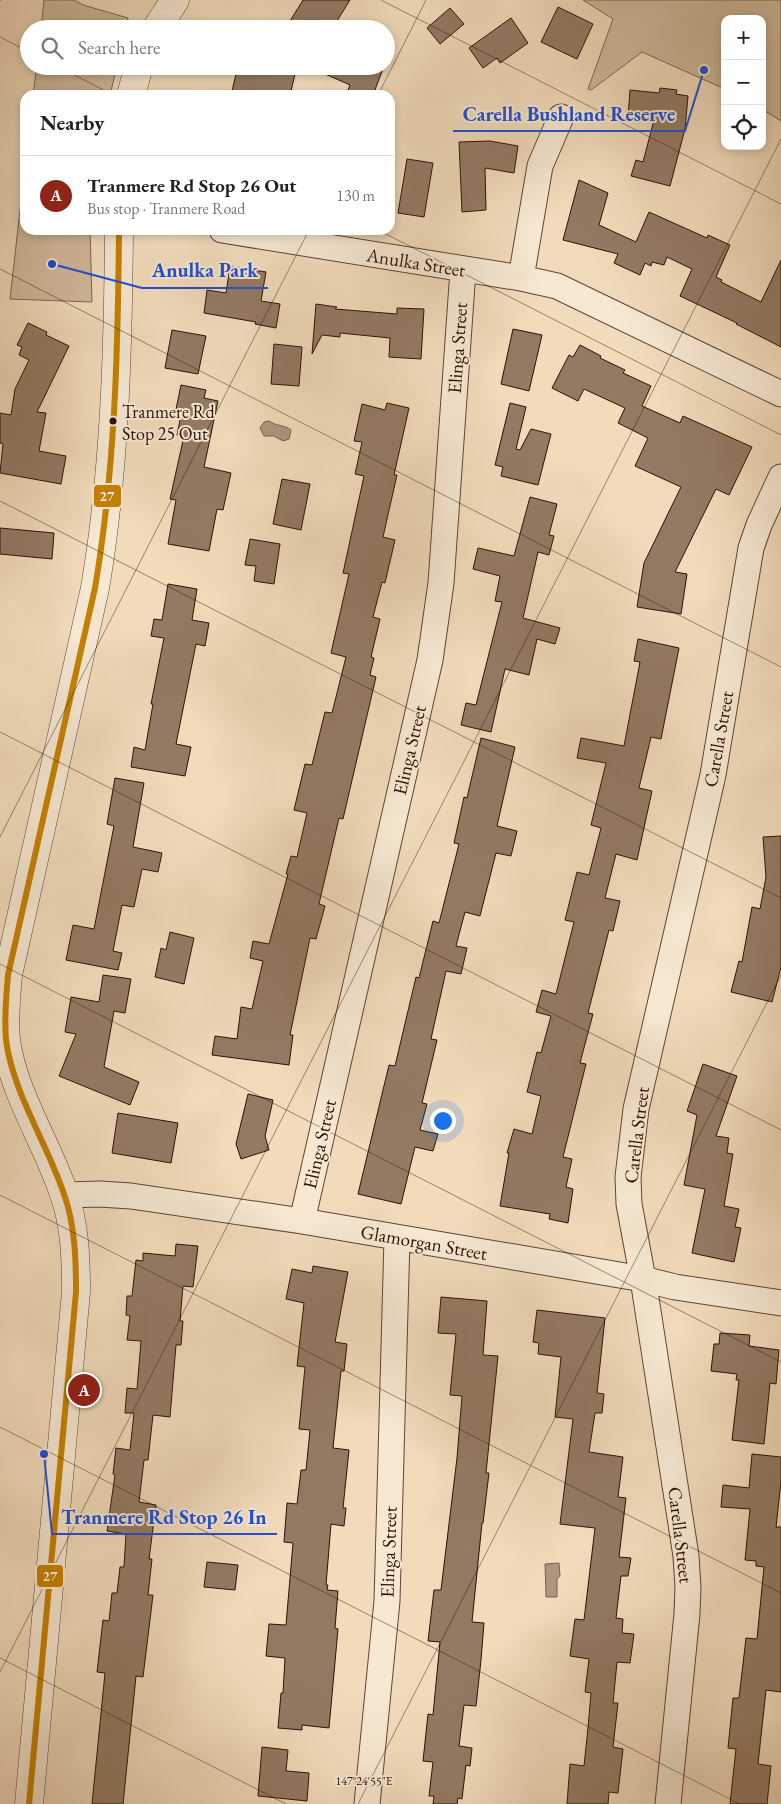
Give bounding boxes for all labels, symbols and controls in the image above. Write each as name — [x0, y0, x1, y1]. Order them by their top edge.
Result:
map controls — [721, 15, 766, 150]
button: + — [721, 15, 766, 60]
search box — [20, 20, 395, 75]
icon: search — [38, 34, 66, 62]
text: Search here — [78, 35, 160, 60]
button: − — [721, 60, 766, 105]
callout: Carella Bushland Reserve — [453, 96, 685, 131]
text: Carella Bushland Reserve — [463, 101, 675, 127]
button: locate — [721, 105, 766, 150]
text: Nearby — [40, 109, 104, 136]
text: Tranmere Rd Stop 26 Out — [87, 173, 296, 198]
text: A — [50, 185, 62, 206]
text: 130 m — [336, 185, 375, 206]
text: Bus stop · Tranmere Road — [87, 198, 245, 219]
street label: Anulka Street — [364, 242, 467, 283]
callout: Anulka Park — [142, 253, 268, 288]
text: Anulka Park — [151, 257, 259, 283]
street label: Elinga Street — [442, 302, 473, 394]
place label: Tranmere Rd Stop 25 Out — [122, 400, 215, 445]
marker: Tranmere Rd Stop 25 Out — [108, 416, 118, 426]
line badge: 27 — [93, 484, 122, 508]
text: 27 — [100, 487, 115, 505]
street label: Carella Street — [698, 689, 739, 789]
street label: Elinga Street — [387, 703, 432, 797]
street label: Carella Street — [618, 1085, 655, 1185]
street label: Elinga Street — [297, 1097, 342, 1191]
your location — [430, 1108, 456, 1134]
street label: Glamorgan Street — [359, 1219, 489, 1266]
pin: A — [68, 1371, 100, 1409]
street label: Carella Street — [662, 1485, 699, 1585]
callout: Tranmere Rd Stop 26 In — [52, 1499, 277, 1534]
text: Tranmere Rd Stop 26 In — [61, 1504, 267, 1530]
street label: Elinga Street — [374, 1506, 403, 1598]
line badge: 27 — [36, 1564, 64, 1588]
text: 27 — [43, 1567, 58, 1585]
text: 147°24'55"E — [336, 1773, 393, 1789]

